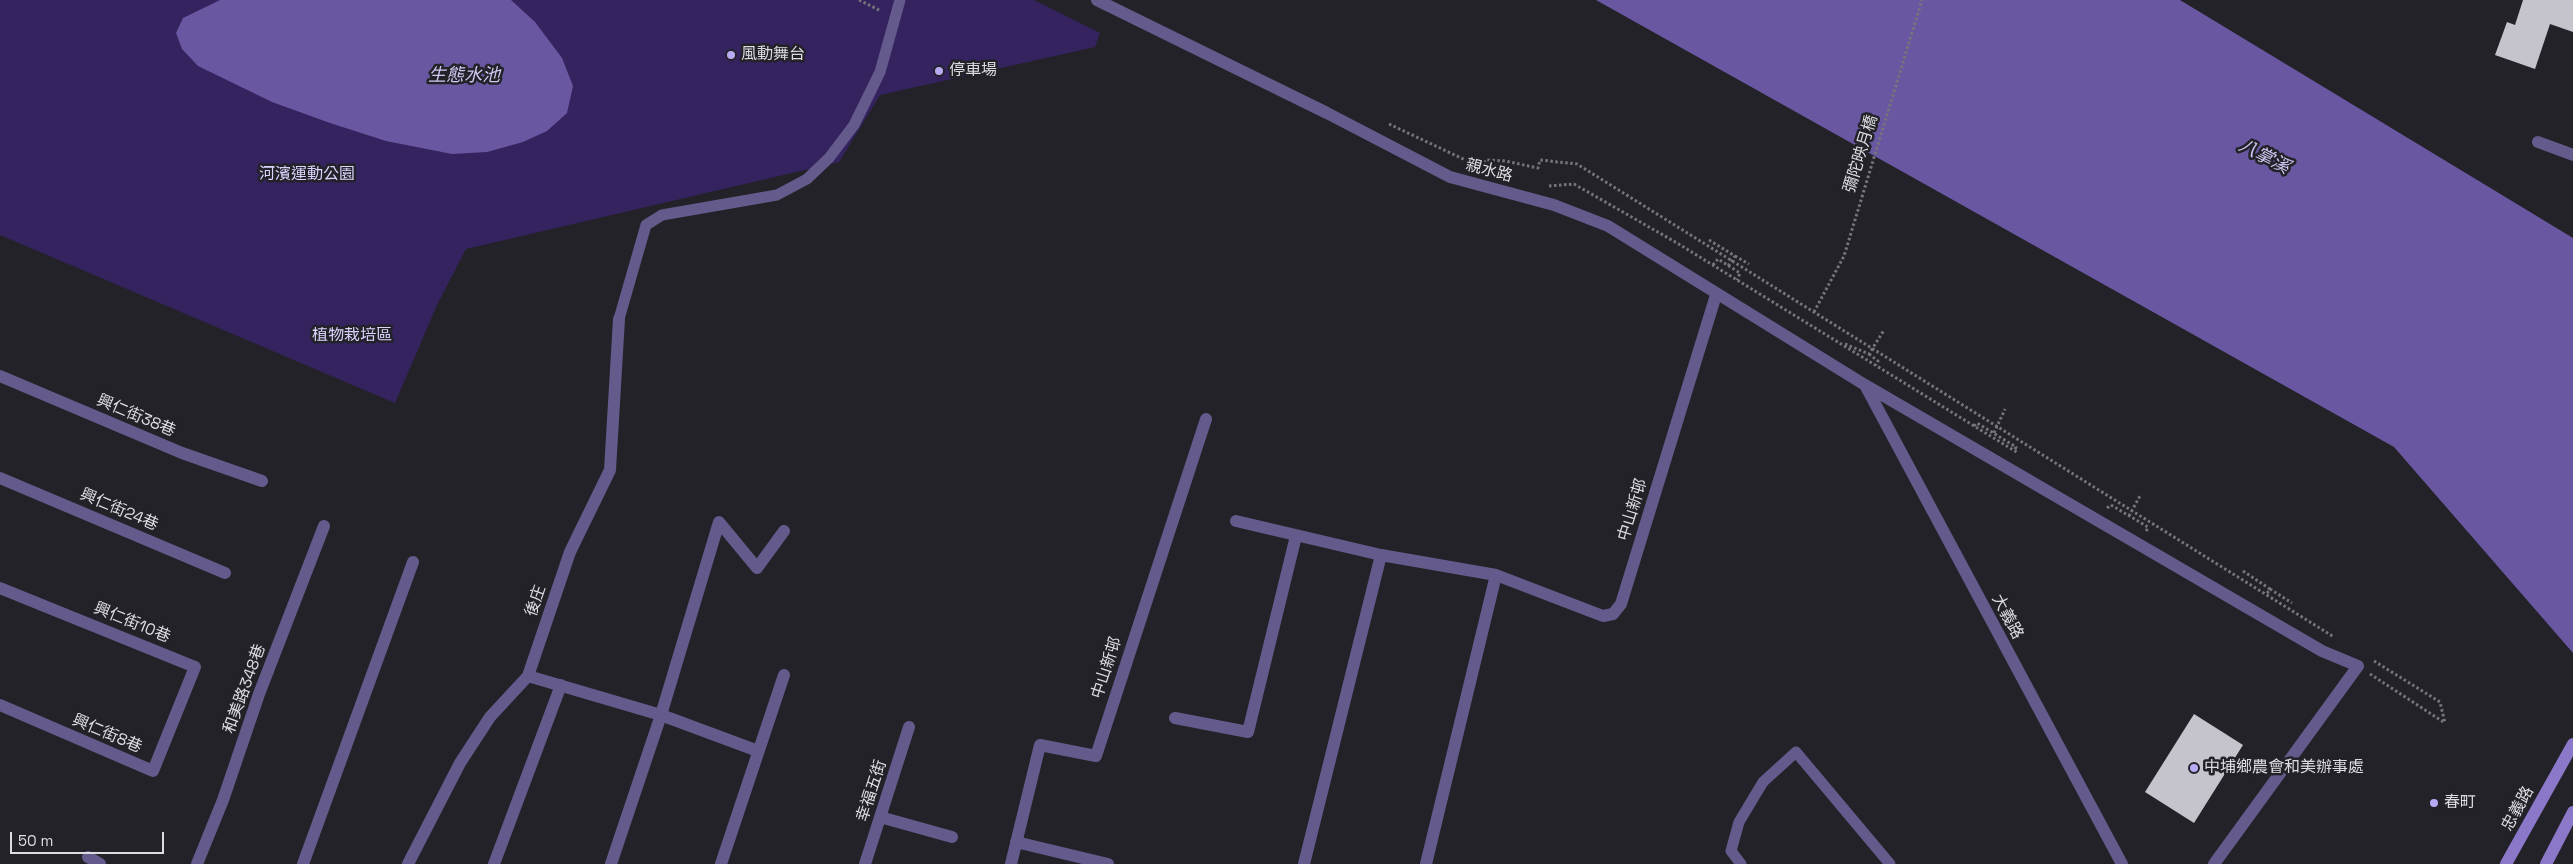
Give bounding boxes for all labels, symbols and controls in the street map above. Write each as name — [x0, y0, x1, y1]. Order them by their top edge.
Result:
place label: 風動舞台 — [741, 45, 805, 65]
marker: 風動舞台 — [725, 49, 737, 61]
place label: 停車場 — [949, 61, 997, 81]
water label: 生態水池 — [428, 65, 500, 87]
marker: 停車場 — [933, 65, 945, 77]
street label: 彌陀映月橋 — [1840, 113, 1882, 195]
water label: 八掌溪 — [2235, 135, 2293, 179]
street label: 親水路 — [1463, 156, 1515, 186]
park label: 河濱運動公園 — [259, 165, 355, 185]
park label: 植物栽培區 — [312, 326, 392, 346]
street label: 興仁街38巷 — [94, 391, 178, 441]
street label: 中山新邨 — [1614, 477, 1652, 543]
street label: 興仁街24巷 — [77, 485, 161, 535]
street label: 後庄 — [522, 583, 550, 619]
street label: 大義路 — [1987, 591, 2027, 643]
street label: 興仁街10巷 — [91, 599, 173, 647]
street label: 中山新邨 — [1088, 635, 1126, 701]
street label: 和美路348巷 — [220, 642, 270, 736]
street label: 興仁街8巷 — [69, 711, 145, 757]
street label: 幸福五街 — [853, 758, 891, 824]
place label: 中埔鄉農會和美辦事處 — [2204, 758, 2364, 778]
marker: 中埔鄉農會和美辦事處 — [2188, 762, 2200, 774]
street label: 忠義路 — [2498, 783, 2538, 835]
place label: 春町 — [2444, 793, 2476, 813]
marker: 春町 — [2428, 797, 2440, 809]
scale bar — [12, 822, 166, 854]
text: 50 m — [18, 831, 53, 850]

